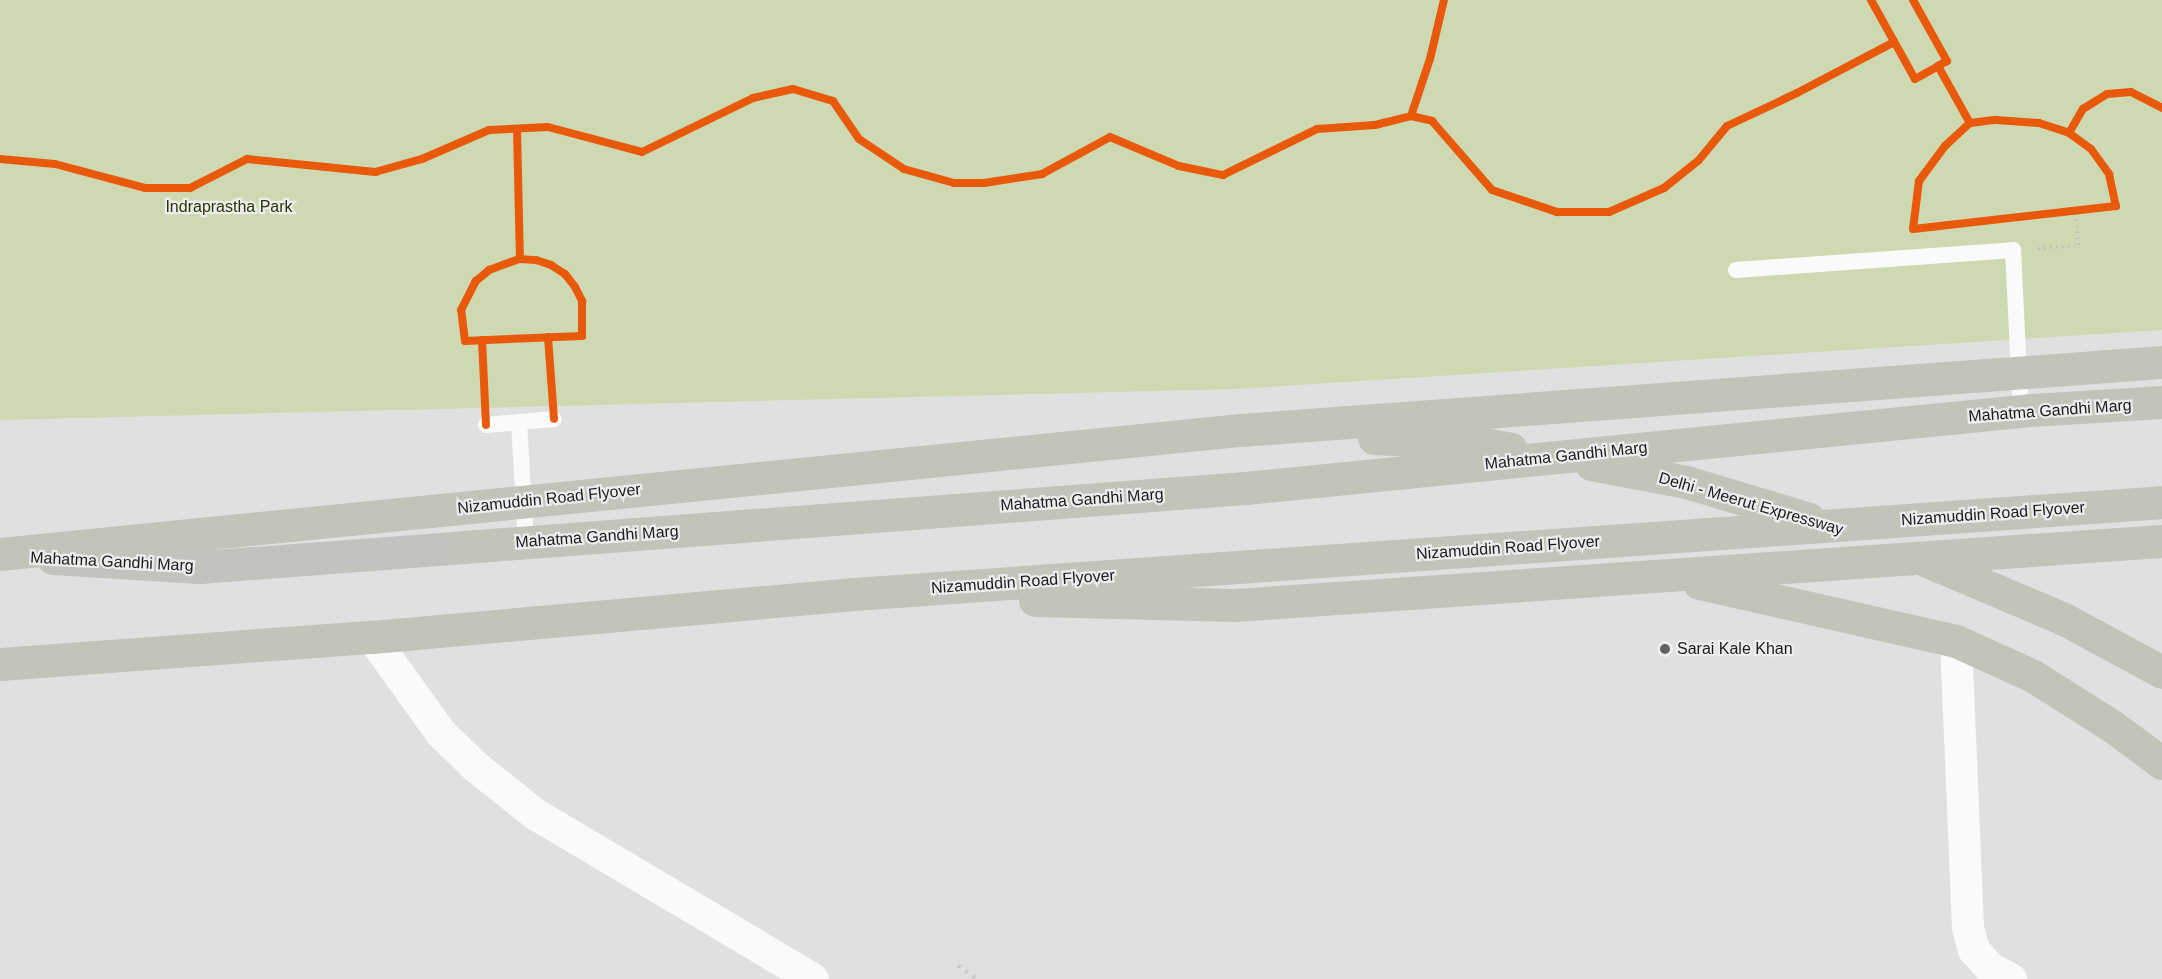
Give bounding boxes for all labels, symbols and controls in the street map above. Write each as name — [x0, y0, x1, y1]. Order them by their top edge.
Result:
park label: Indraprastha Park — [165, 197, 293, 217]
street label: Mahatma Gandhi Marg — [1968, 396, 2132, 426]
street label: Mahatma Gandhi Marg — [1484, 438, 1648, 474]
street label: Delhi - Meerut Expressway — [1656, 468, 1846, 540]
street label: Nizamuddin Road Flyover — [456, 480, 642, 518]
street label: Mahatma Gandhi Marg — [1000, 485, 1164, 515]
street label: Nizamuddin Road Flyover — [1901, 498, 2085, 530]
street label: Mahatma Gandhi Marg — [515, 522, 679, 552]
street label: Nizamuddin Road Flyover — [1416, 532, 1600, 564]
street label: Mahatma Gandhi Marg — [30, 548, 194, 576]
street label: Nizamuddin Road Flyover — [931, 566, 1115, 598]
place label: Sarai Kale Khan — [1677, 639, 1793, 659]
marker: Sarai Kale Khan — [1658, 642, 1672, 656]

